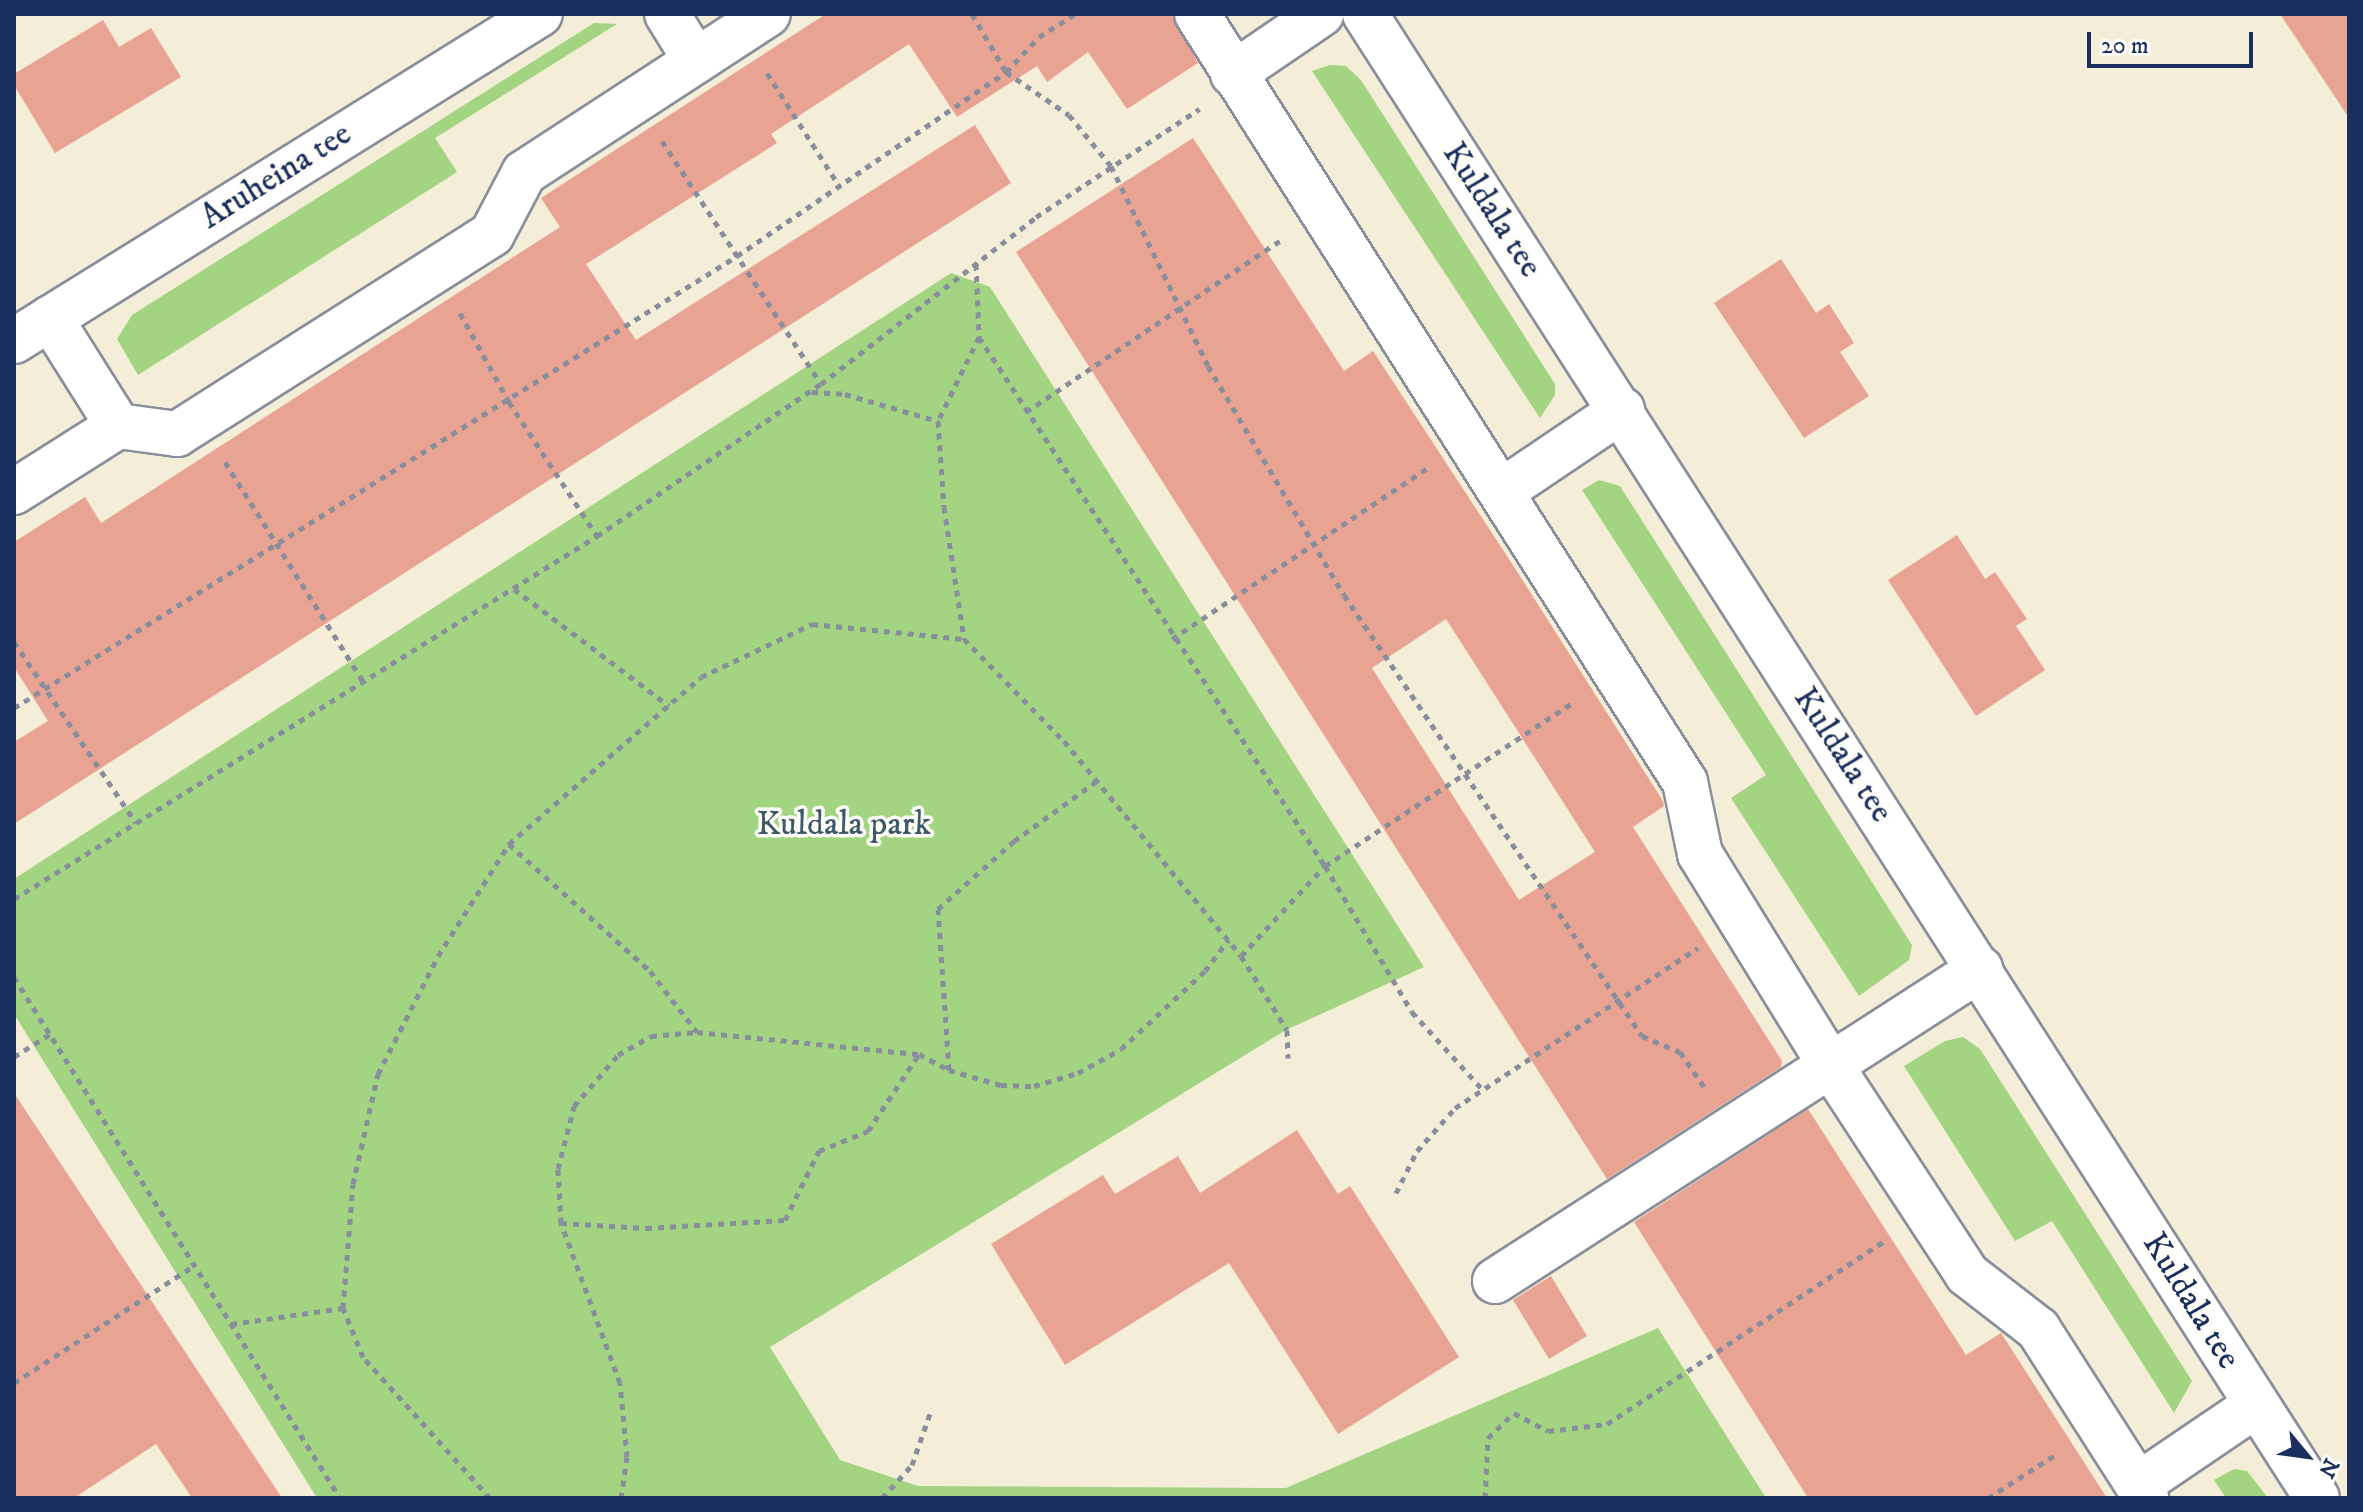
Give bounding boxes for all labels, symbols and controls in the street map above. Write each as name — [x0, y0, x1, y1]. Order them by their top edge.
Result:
scale bar — [2091, 16, 2257, 66]
text: 20 m — [2101, 31, 2149, 61]
street label: Aruheina tee — [193, 114, 359, 238]
street label: Kuldala tee — [1433, 135, 1551, 285]
street label: Kuldala tee — [1784, 680, 1902, 830]
park label: Kuldala park — [757, 805, 931, 845]
street label: Kuldala tee — [2133, 1225, 2249, 1377]
north arrow — [2267, 1416, 2347, 1496]
text: N — [2312, 1453, 2345, 1482]

